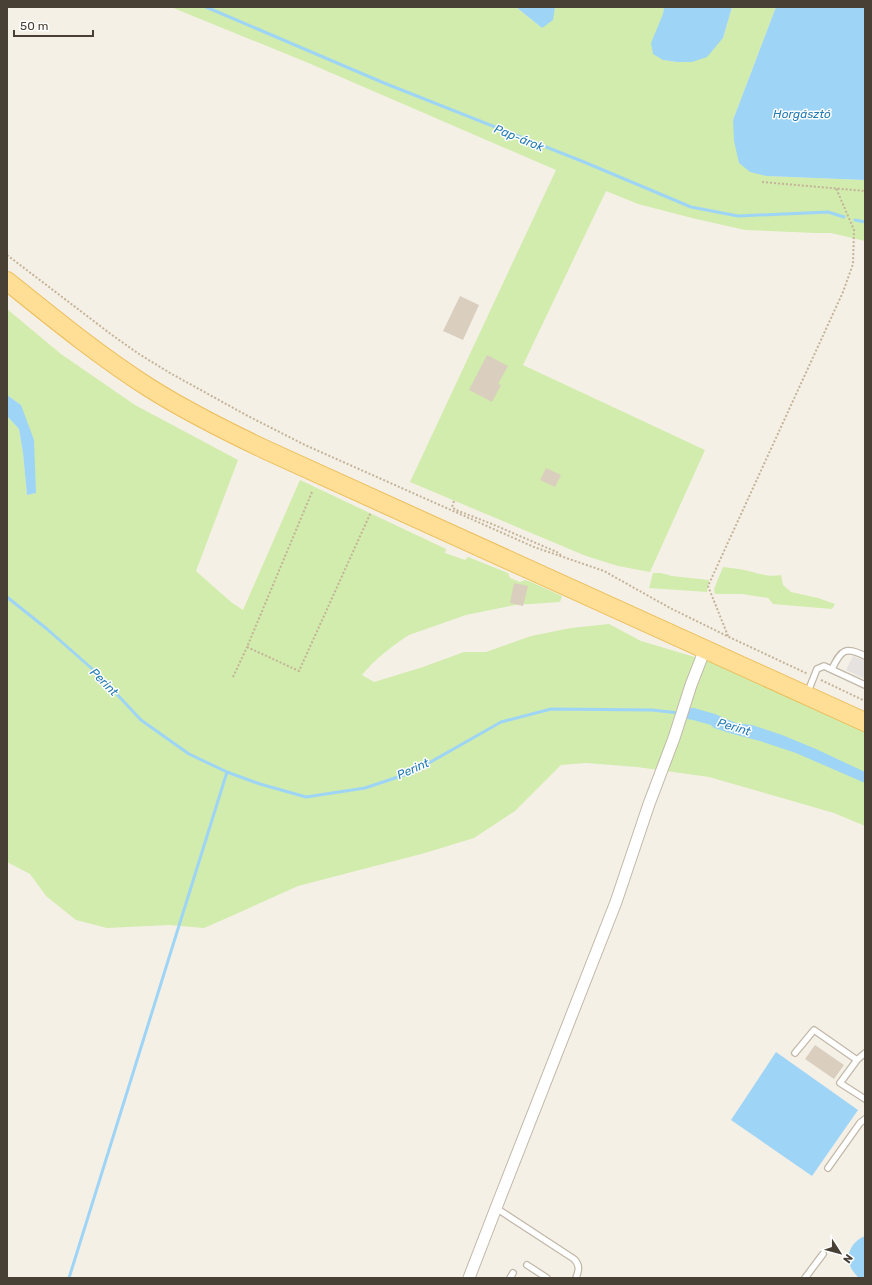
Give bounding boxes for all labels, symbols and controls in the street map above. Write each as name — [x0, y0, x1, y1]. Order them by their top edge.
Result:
scale bar — [14, 12, 93, 38]
text: 50 m — [20, 19, 48, 33]
water label: Horgásztó — [773, 107, 831, 121]
water label: Pap-árok — [492, 122, 547, 155]
water label: Perint — [87, 665, 121, 699]
water label: Perint — [716, 715, 753, 739]
water label: Perint — [395, 756, 432, 782]
north arrow — [820, 1233, 860, 1273]
text: N — [840, 1252, 855, 1266]

